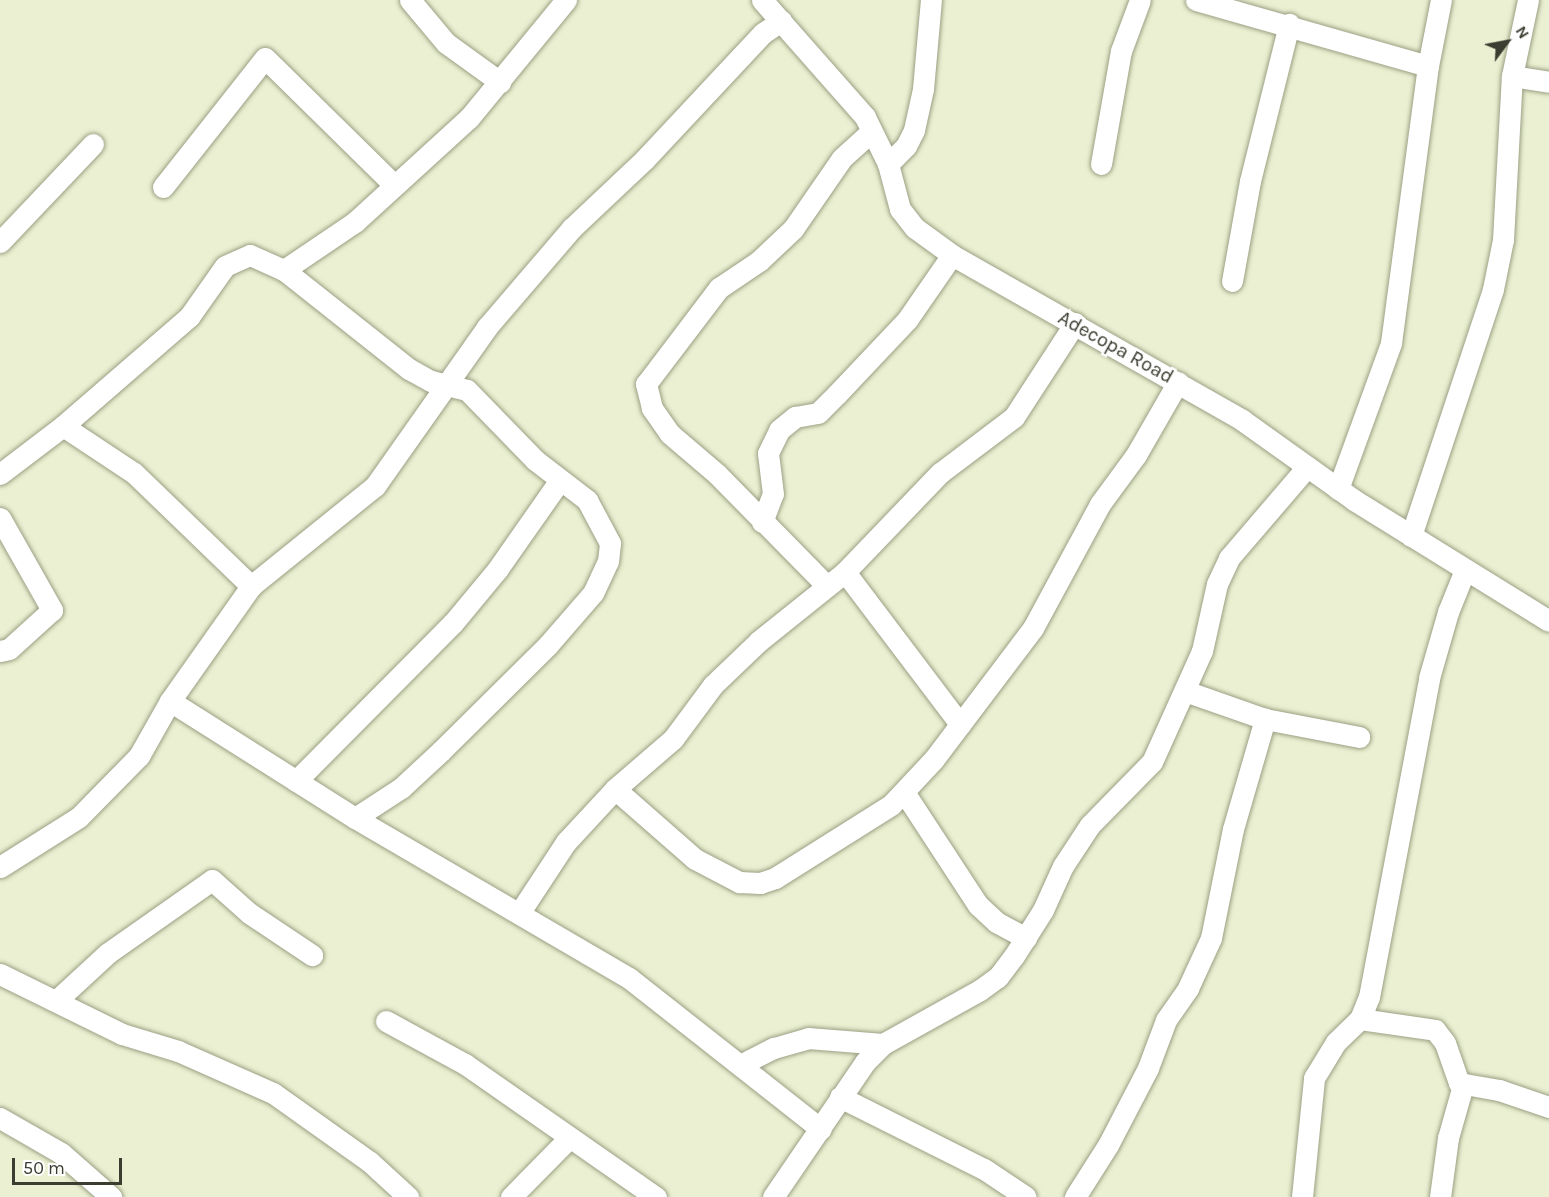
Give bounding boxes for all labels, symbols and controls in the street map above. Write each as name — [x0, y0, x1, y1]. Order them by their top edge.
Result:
north arrow — [1477, 12, 1537, 72]
text: N — [1512, 22, 1534, 42]
street label: Adecopa Road — [1054, 305, 1178, 389]
scale bar — [15, 1146, 124, 1184]
text: 50 m — [23, 1157, 65, 1179]

